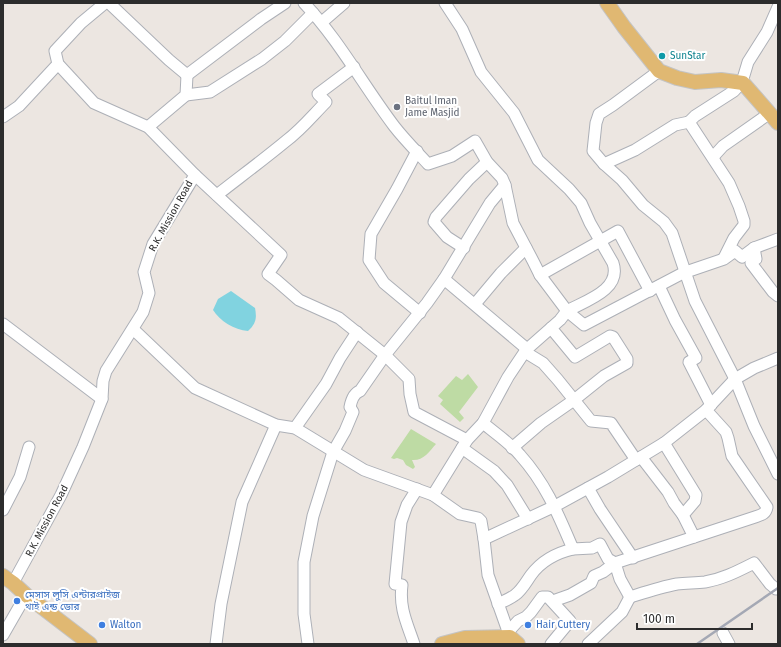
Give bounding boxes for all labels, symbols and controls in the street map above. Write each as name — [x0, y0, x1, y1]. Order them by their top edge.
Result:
place label: SunStar — [670, 50, 706, 62]
marker: SunStar — [657, 51, 667, 61]
place label: Baitul Iman Jame Masjid — [405, 95, 460, 119]
marker: Baitul Iman Jame Masjid — [392, 102, 402, 112]
street label: R.K. Mission Road — [146, 178, 196, 254]
street label: R.K. Mission Road — [23, 483, 71, 559]
place label: মেসাস লুসি এন্টারপ্রাইজ থাই এন্ড ডোর — [25, 589, 120, 613]
marker: মেসাস লুসি এন্টারপ্রাইজ থাই এন্ড ডোর — [12, 596, 22, 606]
scale bar — [637, 605, 752, 631]
text: 100 m — [643, 612, 675, 626]
place label: Walton — [110, 619, 141, 631]
place label: Hair Cuttery — [536, 619, 590, 631]
marker: Walton — [97, 620, 107, 630]
marker: Hair Cuttery — [523, 620, 533, 630]

